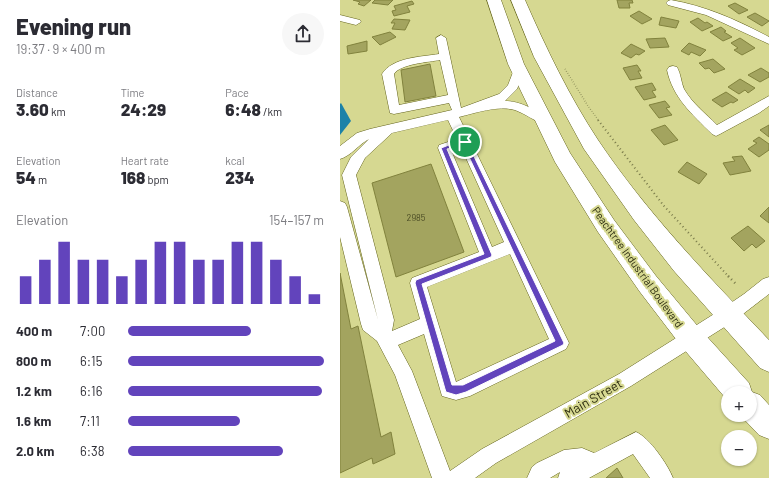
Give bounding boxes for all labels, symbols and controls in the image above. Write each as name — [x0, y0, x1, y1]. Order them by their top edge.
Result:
text: Evening run — [16, 13, 131, 39]
button: share — [282, 13, 324, 55]
text: 19:37 · 9 × 400 m — [16, 41, 105, 57]
text: Distance — [16, 86, 58, 99]
text: Time — [121, 86, 144, 99]
text: Pace — [225, 86, 249, 99]
text: 3.60 — [16, 99, 49, 119]
text: 24:29 — [121, 99, 166, 119]
text: 6:48 — [225, 99, 261, 119]
text: km — [49, 105, 66, 118]
text: /km — [261, 105, 282, 118]
pin — [448, 125, 482, 159]
icon: arrive — [454, 131, 476, 153]
text: Elevation — [16, 154, 60, 167]
text: Heart rate — [121, 154, 169, 167]
text: kcal — [225, 154, 245, 167]
text: 54 — [16, 167, 36, 187]
text: 168 — [121, 167, 145, 187]
text: 234 — [225, 167, 255, 187]
text: m — [36, 173, 47, 186]
text: bpm — [145, 173, 169, 186]
street label: Peachtree Industrial Boulevard — [590, 204, 686, 330]
text: Elevation — [16, 212, 68, 228]
text: 154–157 m — [269, 212, 324, 228]
house number: 2985 — [407, 212, 426, 223]
text: 400 m — [16, 323, 52, 339]
text: 7:00 — [80, 323, 105, 339]
text: 800 m — [16, 353, 51, 369]
text: 6:15 — [80, 353, 102, 369]
street label: Main Street — [561, 375, 625, 421]
text: 1.2 km — [16, 383, 52, 399]
text: 6:16 — [80, 383, 102, 399]
map controls — [721, 386, 757, 466]
button: + — [721, 386, 757, 422]
text: 1.6 km — [16, 413, 51, 429]
text: 7:11 — [80, 413, 100, 429]
button: − — [721, 430, 757, 466]
text: 2.0 km — [16, 443, 54, 459]
text: 6:38 — [80, 443, 105, 459]

